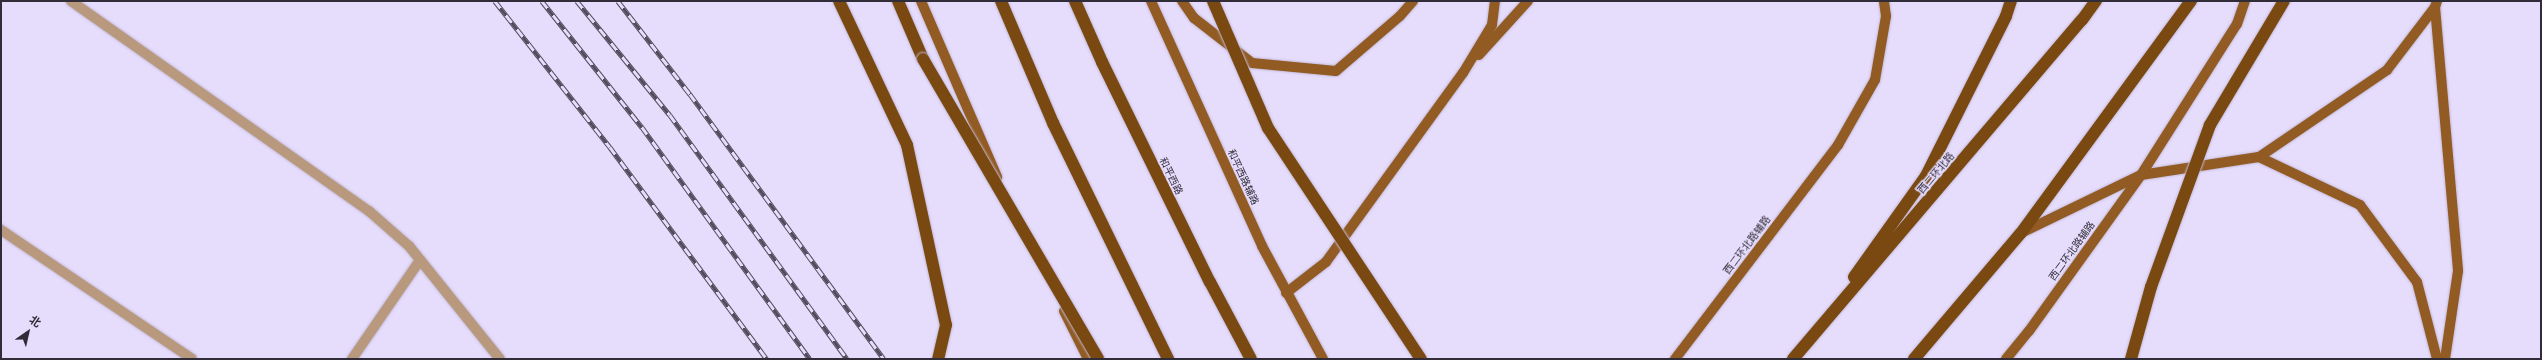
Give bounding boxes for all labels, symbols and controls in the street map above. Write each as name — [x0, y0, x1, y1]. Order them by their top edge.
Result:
street label: 和平西路辅路 — [1225, 147, 1261, 207]
street label: 西二环北路 — [1915, 150, 1957, 196]
street label: 和平西路 — [1157, 155, 1185, 197]
street label: 西二环北路辅路 — [1721, 213, 1773, 277]
street label: 西二环北路辅路 — [2047, 219, 2097, 283]
north arrow — [8, 312, 48, 352]
text: 北 — [27, 313, 43, 330]

